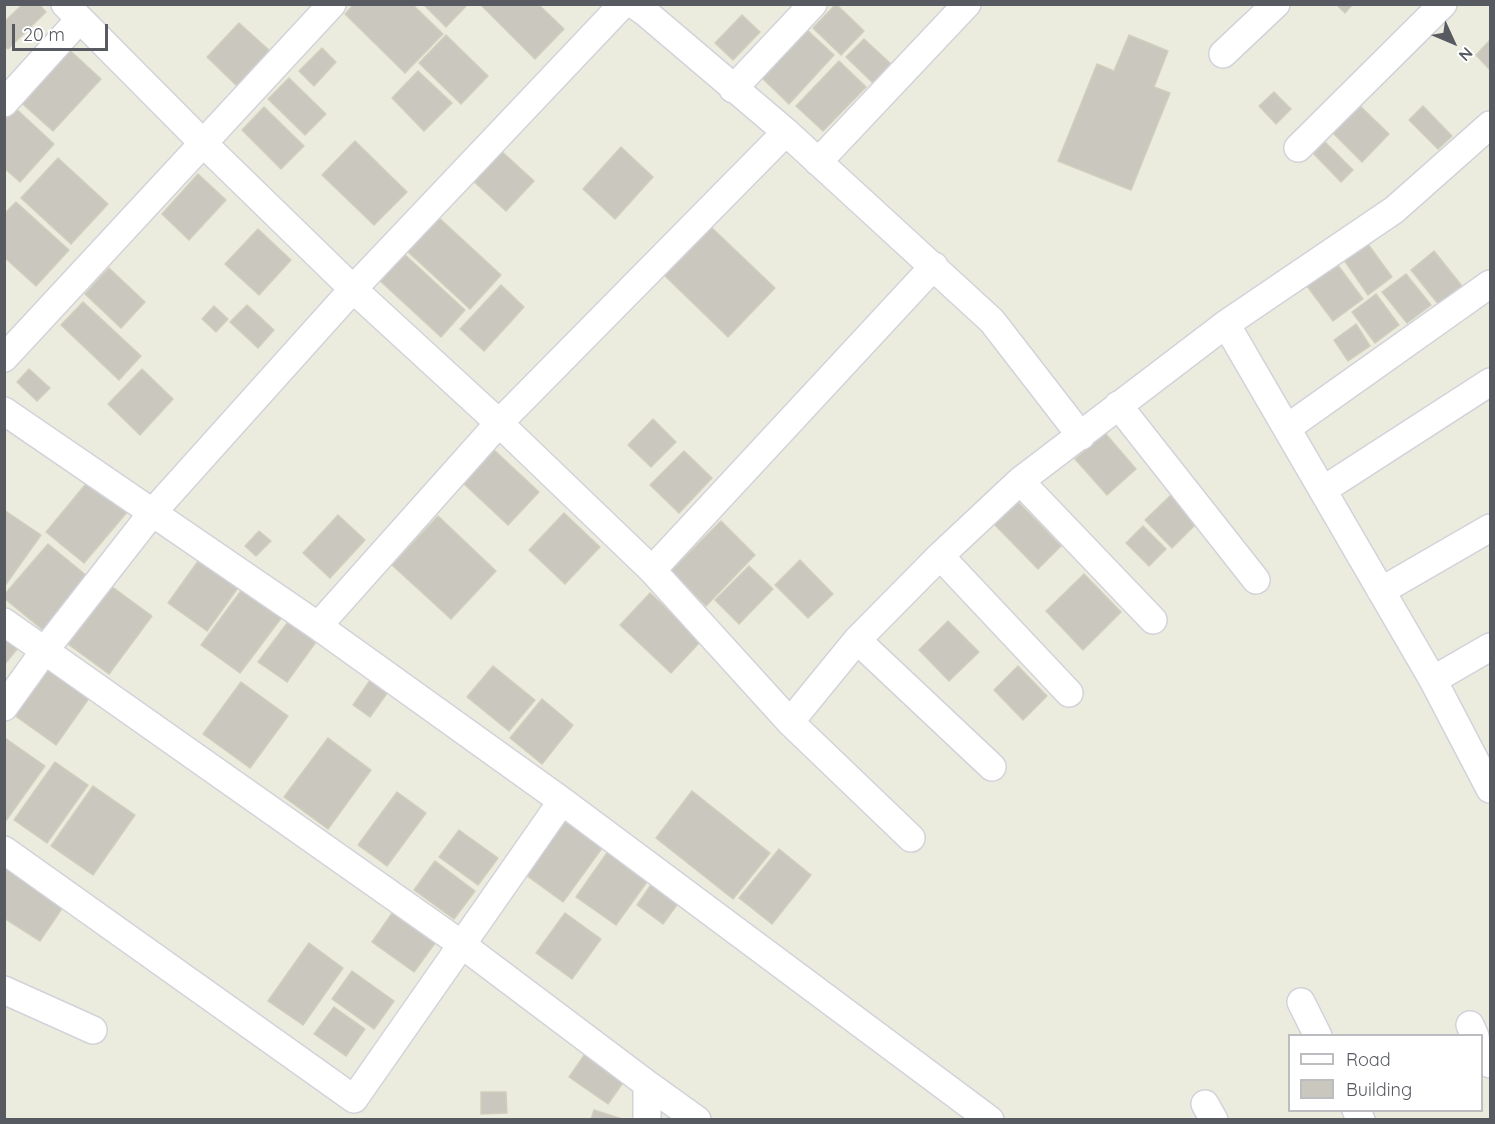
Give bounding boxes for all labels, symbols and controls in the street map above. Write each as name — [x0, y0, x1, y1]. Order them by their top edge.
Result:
scale bar — [15, 12, 111, 50]
north arrow — [1423, 12, 1483, 72]
text: 20 m — [23, 23, 65, 46]
text: N — [1455, 43, 1477, 66]
legend — [1288, 1034, 1483, 1112]
text: Road — [1346, 1048, 1391, 1071]
text: Building — [1346, 1078, 1412, 1101]

